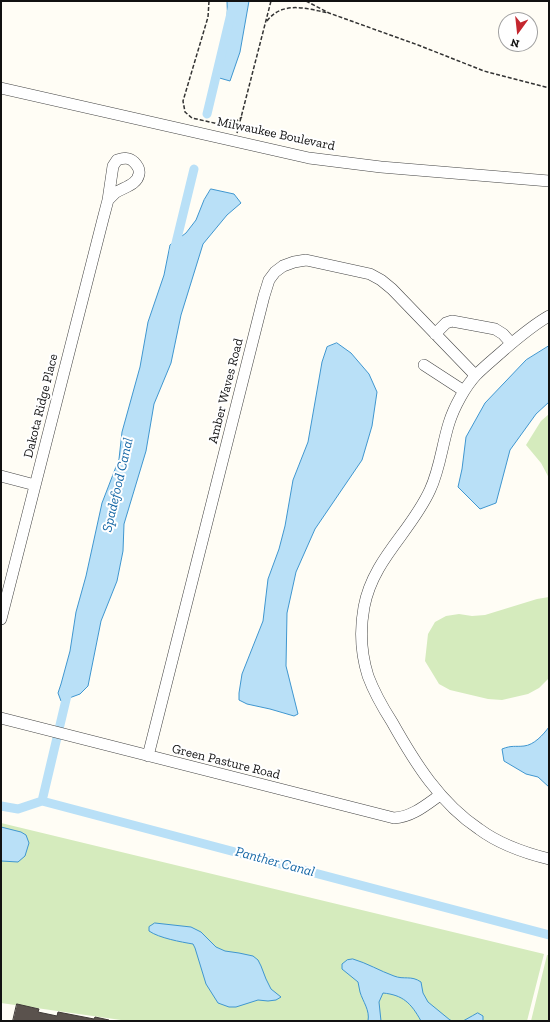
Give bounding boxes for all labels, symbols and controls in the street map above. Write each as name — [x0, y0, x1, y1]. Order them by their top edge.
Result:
north arrow — [498, 12, 538, 52]
text: N — [509, 36, 521, 50]
street label: Milwaukee Boulevard — [216, 114, 336, 154]
street label: Amber Waves Road — [205, 337, 247, 445]
street label: Dakota Ridge Place — [20, 352, 62, 460]
water label: Spadefood Canal — [99, 436, 137, 534]
street label: Green Pasture Road — [170, 741, 282, 783]
water label: Panther Canal — [233, 843, 317, 881]

